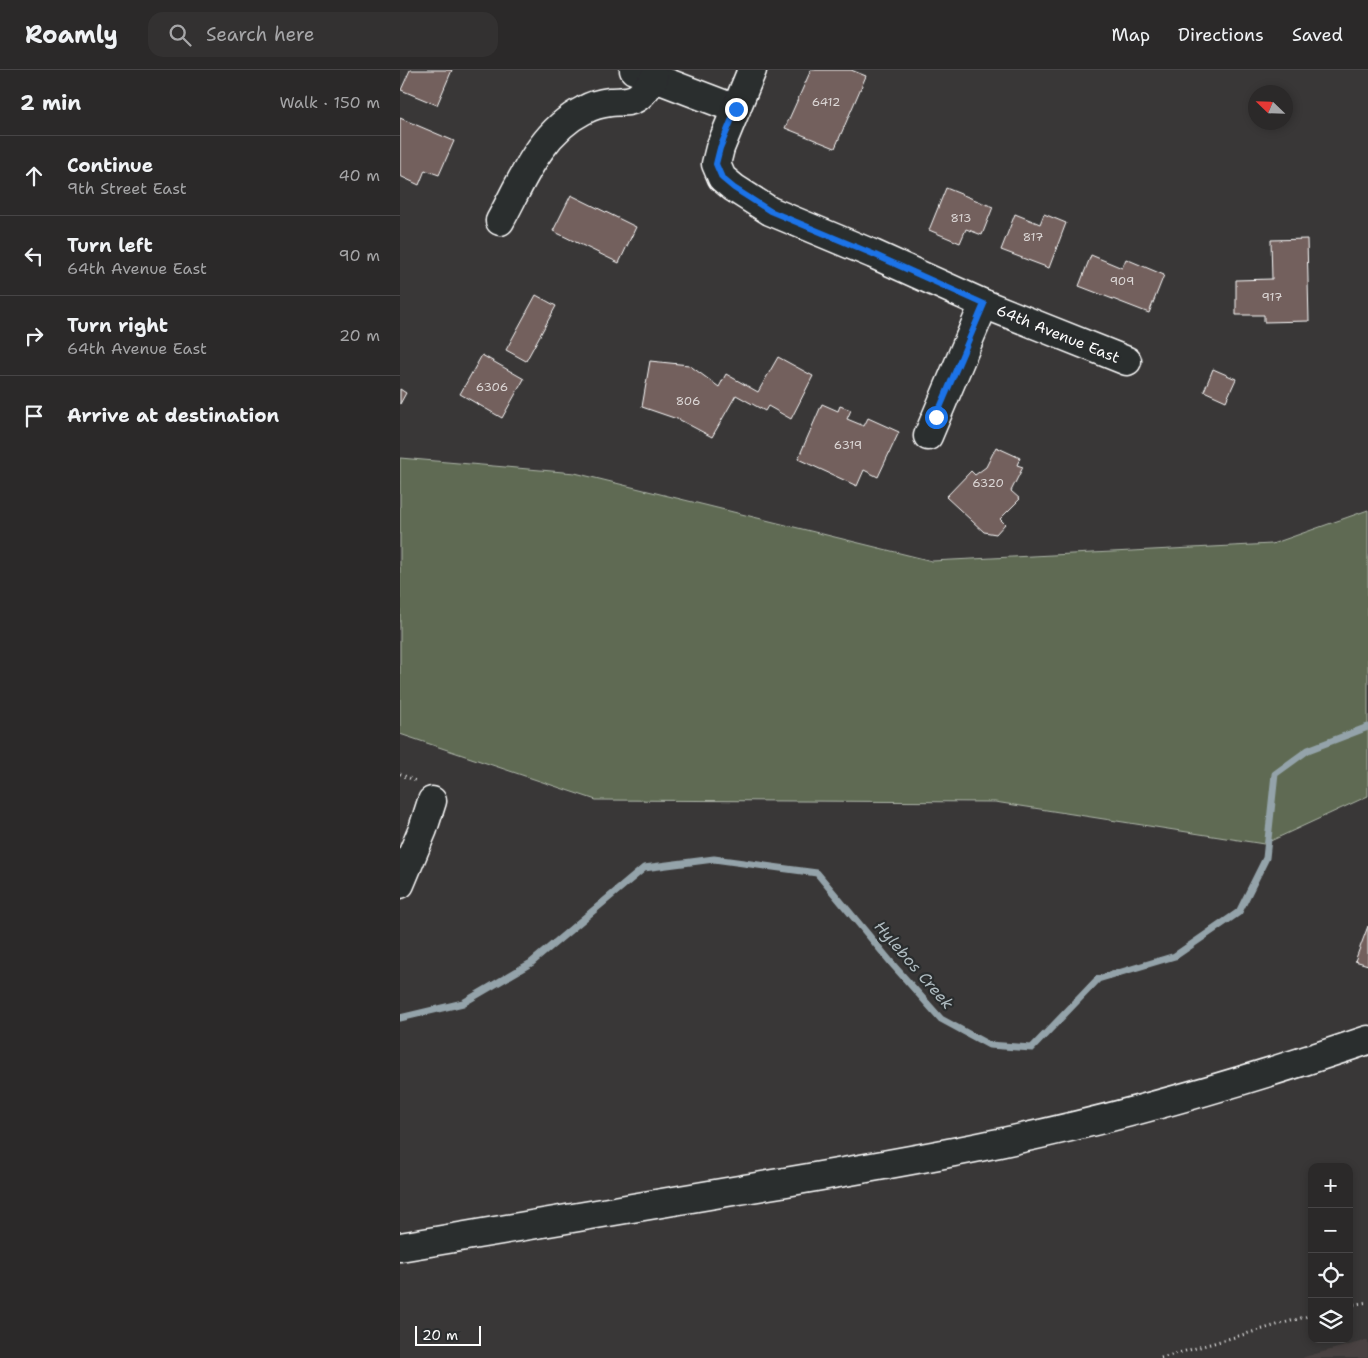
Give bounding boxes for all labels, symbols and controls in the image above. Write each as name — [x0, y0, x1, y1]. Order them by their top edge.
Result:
search box — [148, 12, 498, 57]
text: Roamly — [25, 19, 118, 51]
icon: search — [166, 21, 194, 49]
text: Search here — [206, 22, 315, 47]
text: Map — [1112, 23, 1150, 47]
text: Directions — [1178, 23, 1264, 47]
text: Saved — [1292, 23, 1343, 47]
north arrow — [1248, 85, 1293, 130]
text: 2 min — [20, 89, 81, 117]
text: Walk · 150 m — [279, 92, 380, 113]
house number: 6412 — [812, 94, 840, 110]
route end — [725, 98, 748, 121]
text: Continue — [67, 153, 153, 178]
icon: ahead — [20, 162, 48, 190]
text: 40 m — [338, 165, 380, 186]
text: 9th Street East — [67, 178, 187, 199]
house number: 813 — [951, 210, 971, 226]
house number: 817 — [1023, 229, 1043, 245]
text: Turn left — [67, 233, 153, 258]
icon: left — [20, 242, 48, 270]
text: 90 m — [339, 245, 380, 266]
text: 64th Avenue East — [67, 258, 207, 279]
house number: 909 — [1110, 273, 1134, 289]
house number: 917 — [1262, 289, 1282, 305]
street label: 64th Avenue East — [993, 300, 1123, 368]
text: Turn right — [67, 313, 168, 338]
icon: right — [20, 322, 48, 350]
text: 20 m — [339, 325, 380, 346]
text: 64th Avenue East — [67, 338, 207, 359]
house number: 6306 — [476, 379, 508, 395]
house number: 806 — [676, 393, 700, 409]
icon: arrive — [20, 402, 48, 430]
text: Arrive at destination — [67, 403, 279, 428]
route start — [925, 406, 948, 429]
house number: 6319 — [834, 437, 862, 453]
house number: 6320 — [972, 475, 1004, 491]
water label: Hylebos Creek — [870, 916, 958, 1014]
map controls — [1308, 1163, 1353, 1343]
button: + — [1308, 1163, 1353, 1208]
button: − — [1308, 1208, 1353, 1253]
button: locate — [1308, 1253, 1353, 1298]
button: layers — [1308, 1298, 1353, 1343]
scale bar — [415, 1323, 481, 1346]
text: 20 m — [422, 1326, 458, 1344]

